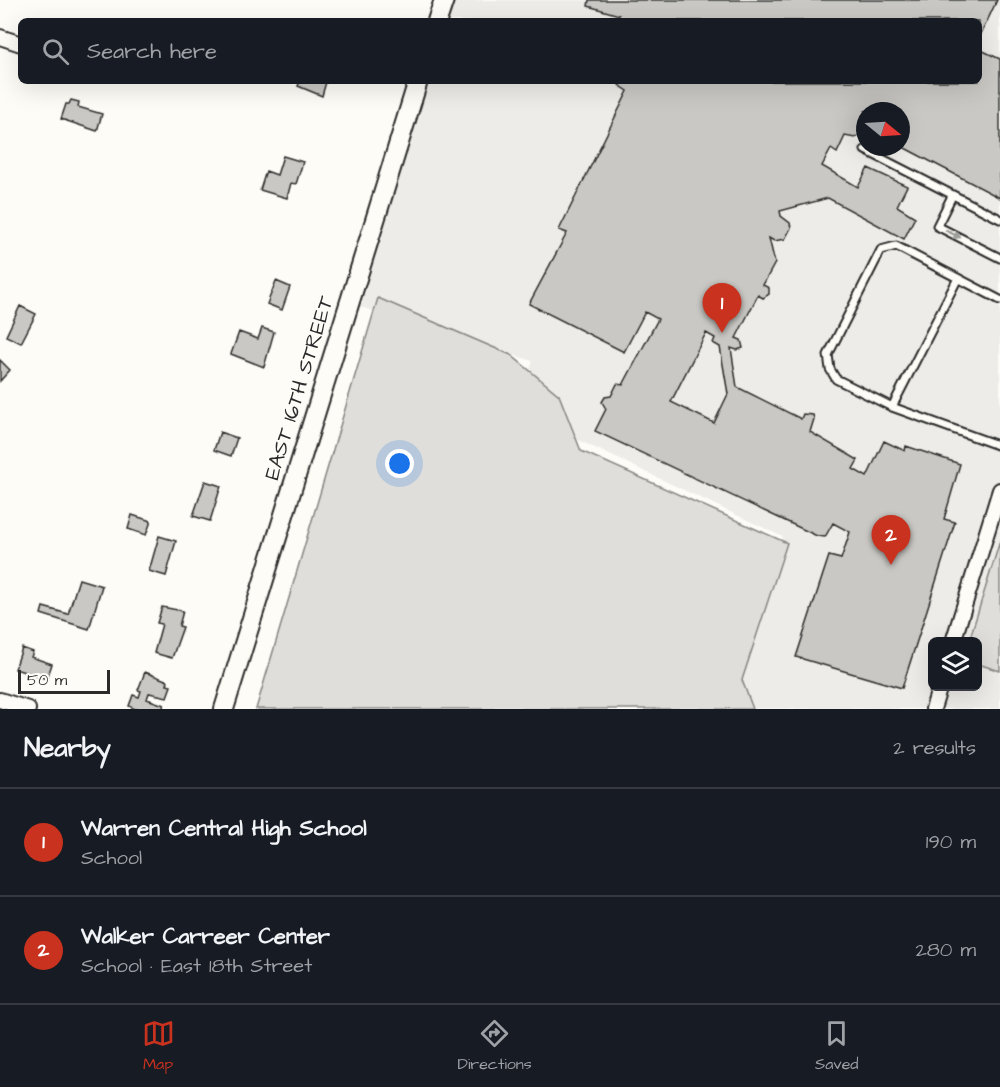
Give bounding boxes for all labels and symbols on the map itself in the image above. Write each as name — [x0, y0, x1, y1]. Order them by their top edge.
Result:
north arrow — [856, 102, 910, 156]
one-way arrow — [945, 230, 962, 239]
pin: 1 — [702, 284, 742, 333]
street label: EAST 16TH STREET — [257, 292, 341, 483]
your location — [385, 449, 414, 478]
pin: 2 — [872, 516, 910, 565]
scale bar — [18, 667, 110, 694]

